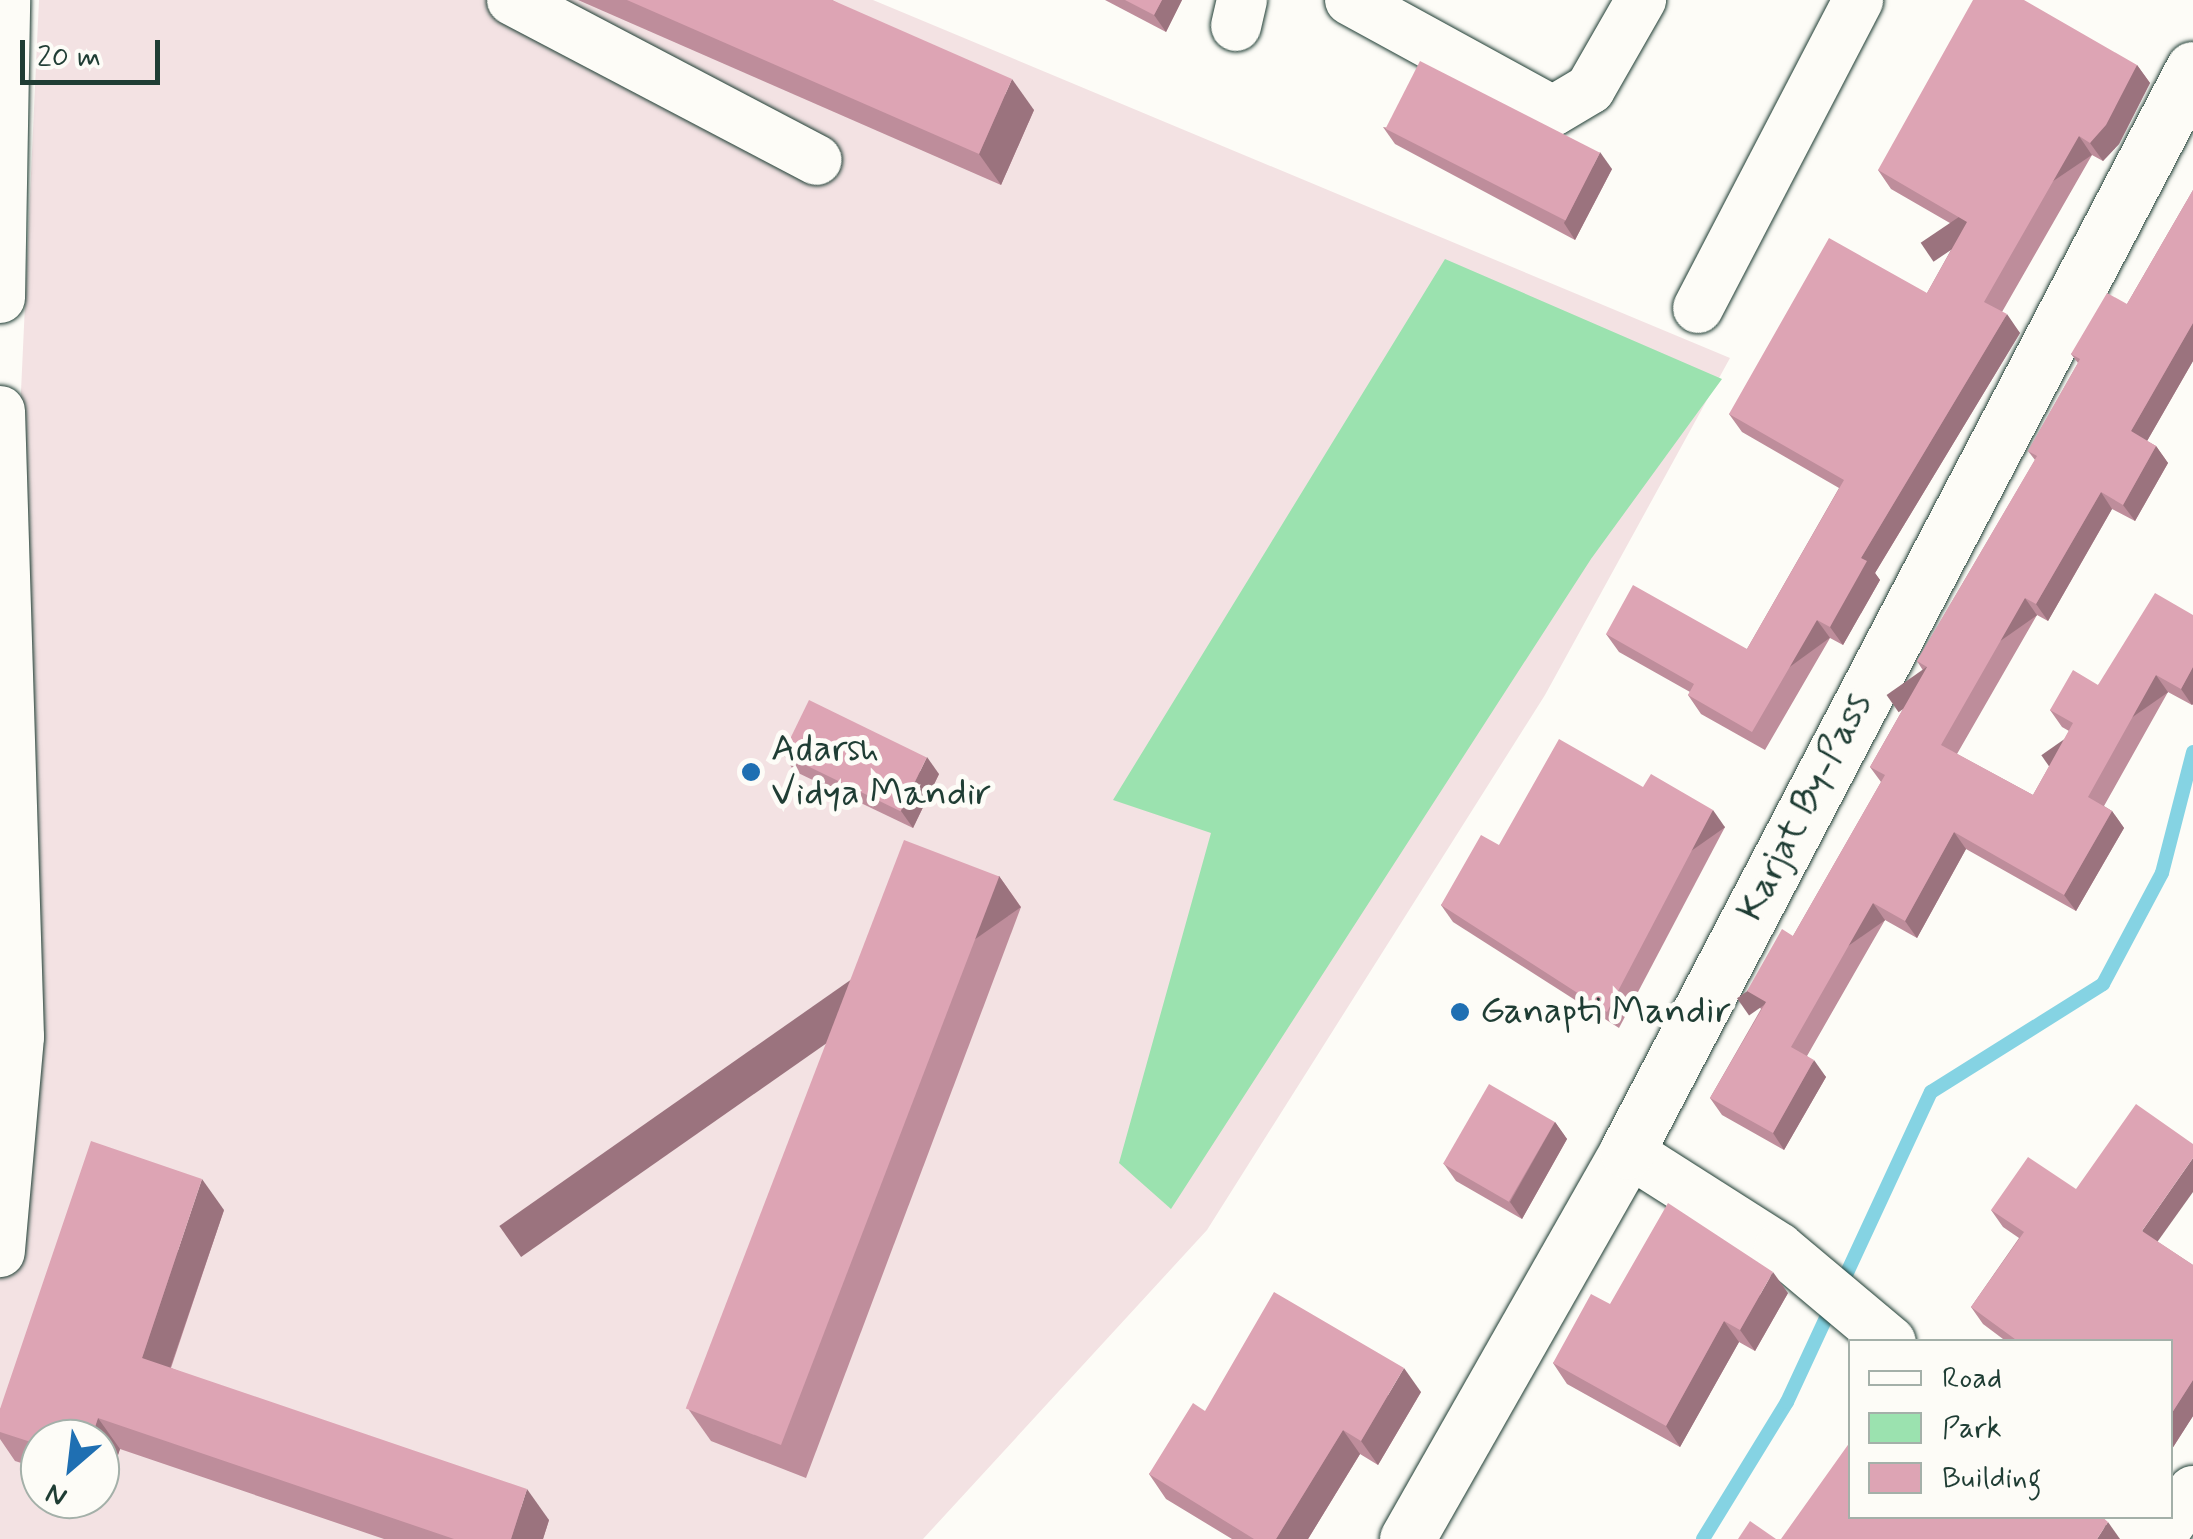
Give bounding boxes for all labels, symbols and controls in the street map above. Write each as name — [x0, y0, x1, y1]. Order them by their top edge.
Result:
scale bar — [25, 20, 165, 82]
text: 20 m — [37, 38, 101, 77]
street label: Karjat By-Pass — [1727, 684, 1883, 930]
place label: Adarsh Vidya Mandir — [771, 727, 989, 816]
marker: Adarsh Vidya Mandir — [740, 761, 762, 783]
place label: Ganapti Mandir — [1480, 989, 1732, 1035]
marker: Ganapti Mandir — [1449, 1001, 1471, 1023]
legend — [1848, 1339, 2173, 1519]
text: Road — [1942, 1359, 2002, 1398]
text: Park — [1942, 1409, 2002, 1448]
north arrow — [20, 1419, 120, 1519]
text: Building — [1942, 1459, 2041, 1498]
text: N — [40, 1473, 74, 1515]

